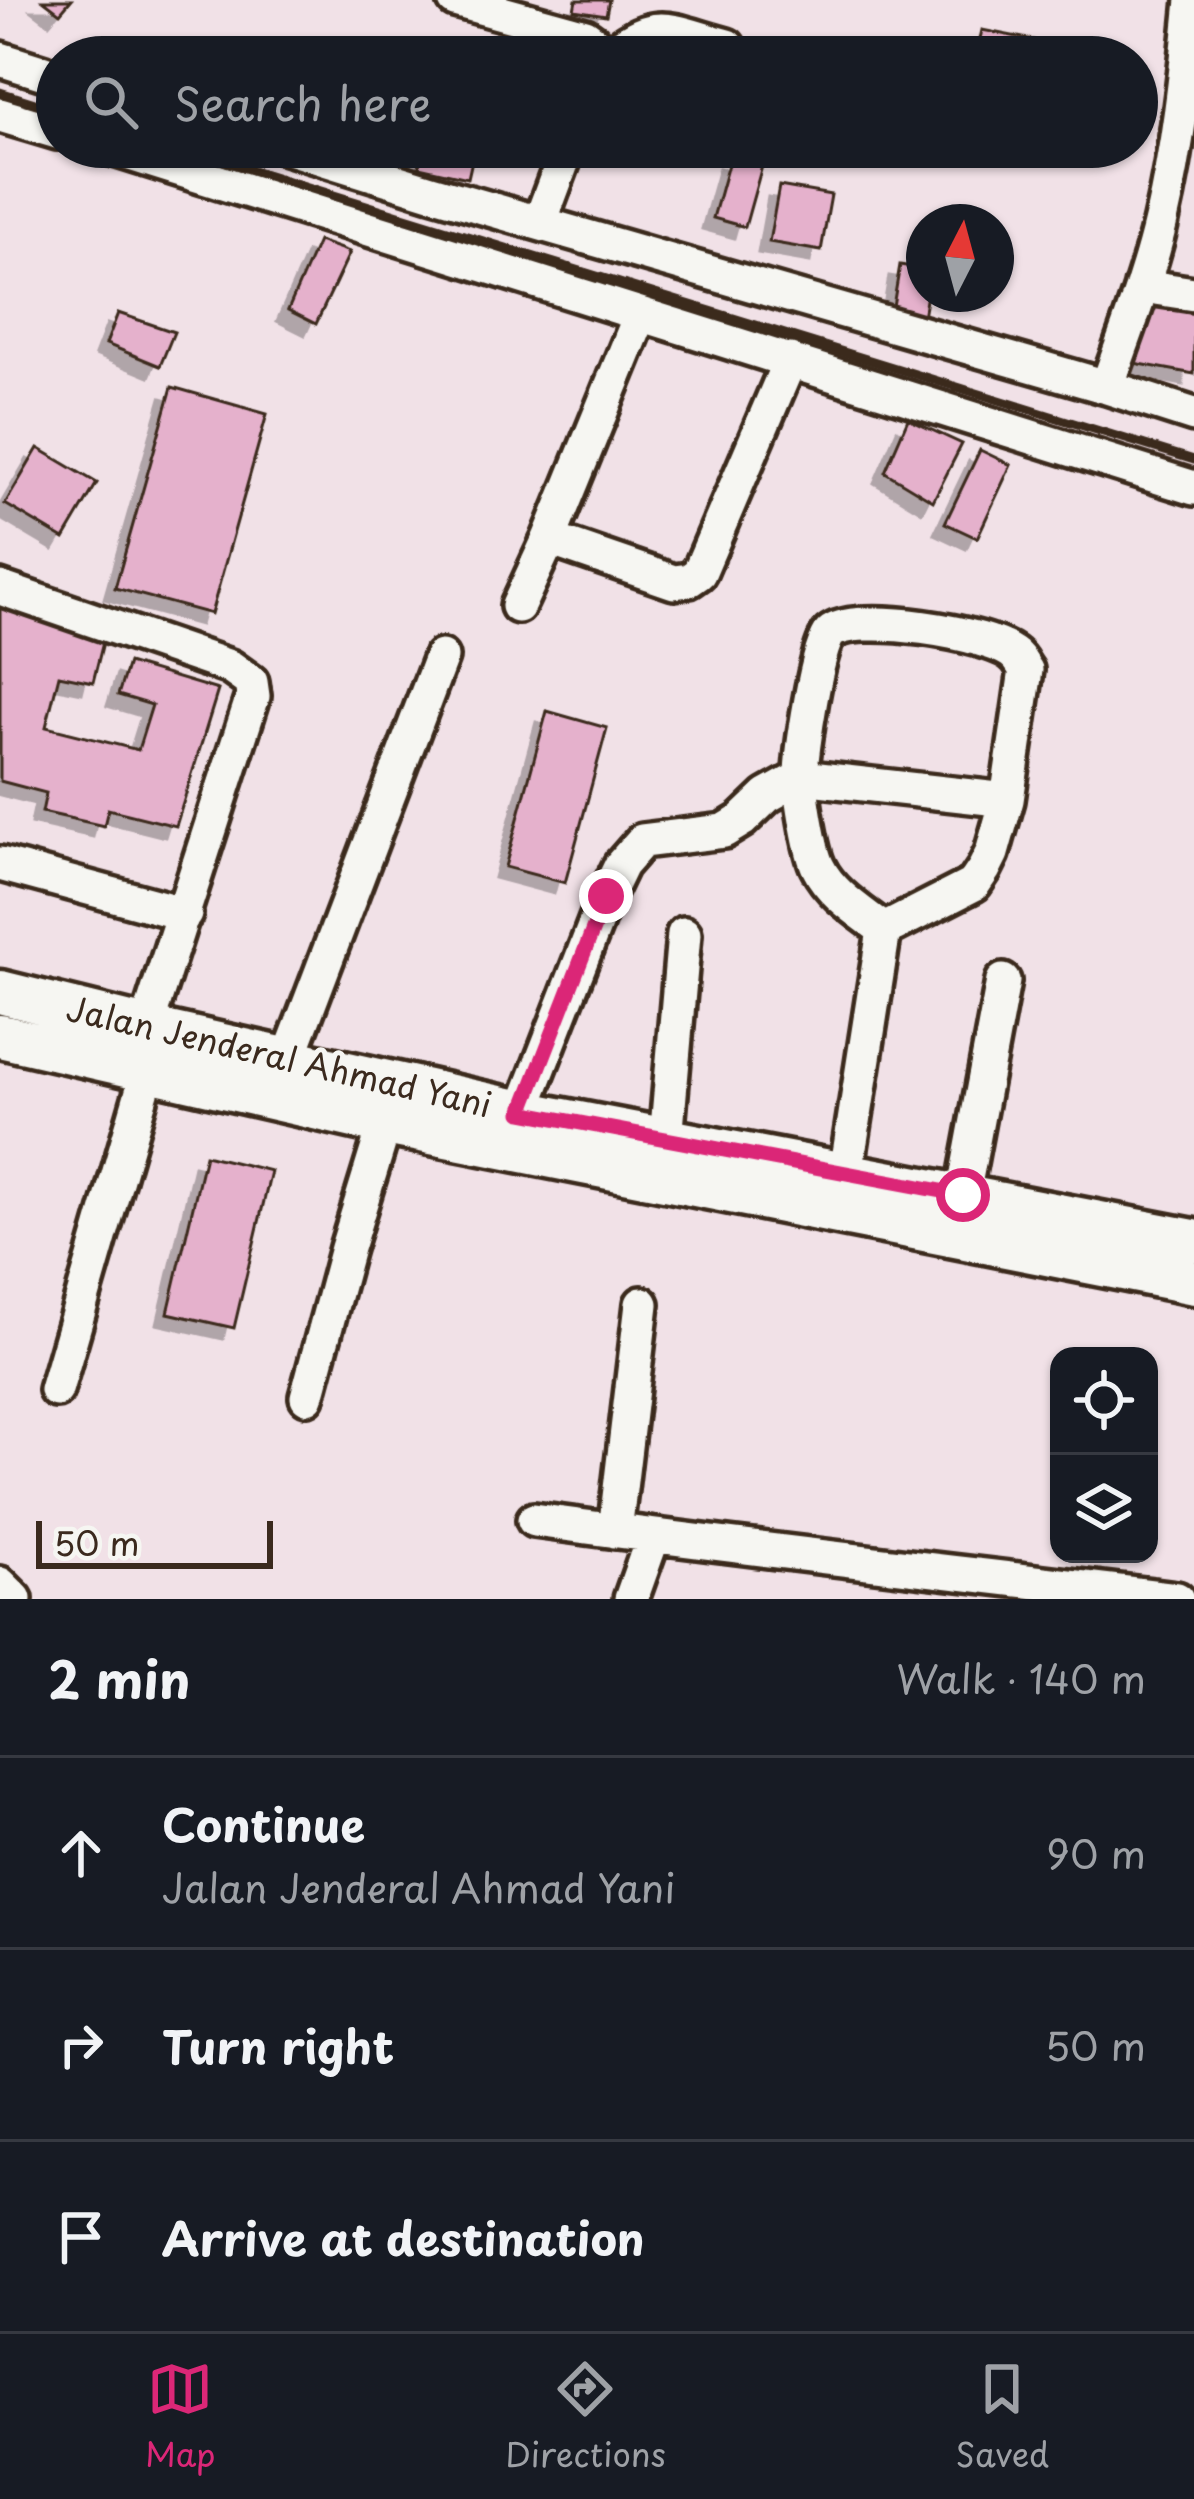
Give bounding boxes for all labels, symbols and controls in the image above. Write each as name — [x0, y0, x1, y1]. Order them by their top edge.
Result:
search box — [36, 36, 1158, 168]
text: Search here — [174, 68, 431, 136]
icon: search — [78, 69, 144, 135]
north arrow — [906, 204, 1014, 312]
route end — [579, 869, 633, 923]
street label: Jalan Jenderal Ahmad Yani — [62, 982, 497, 1128]
route start — [936, 1168, 990, 1222]
map controls — [1050, 1347, 1158, 1563]
button: locate — [1050, 1347, 1158, 1455]
button: layers — [1050, 1455, 1158, 1563]
scale bar — [36, 1515, 273, 1568]
text: 50 m — [54, 1517, 140, 1567]
text: 2 min — [48, 1639, 190, 1716]
text: Walk · 140 m — [897, 1648, 1146, 1707]
text: Continue — [162, 1789, 365, 1857]
icon: ahead — [48, 1820, 114, 1886]
text: 90 m — [1046, 1823, 1146, 1882]
text: Jalan Jenderal Ahmad Yani — [162, 1857, 676, 1916]
text: Turn right — [162, 2011, 394, 2079]
icon: right — [48, 2012, 114, 2078]
text: 50 m — [1045, 2015, 1146, 2074]
text: Arrive at destination — [162, 2203, 645, 2271]
icon: arrive — [48, 2204, 114, 2270]
tab: Map — [145, 2356, 215, 2478]
tab: Directions — [505, 2356, 666, 2478]
tab: Saved — [955, 2356, 1049, 2478]

